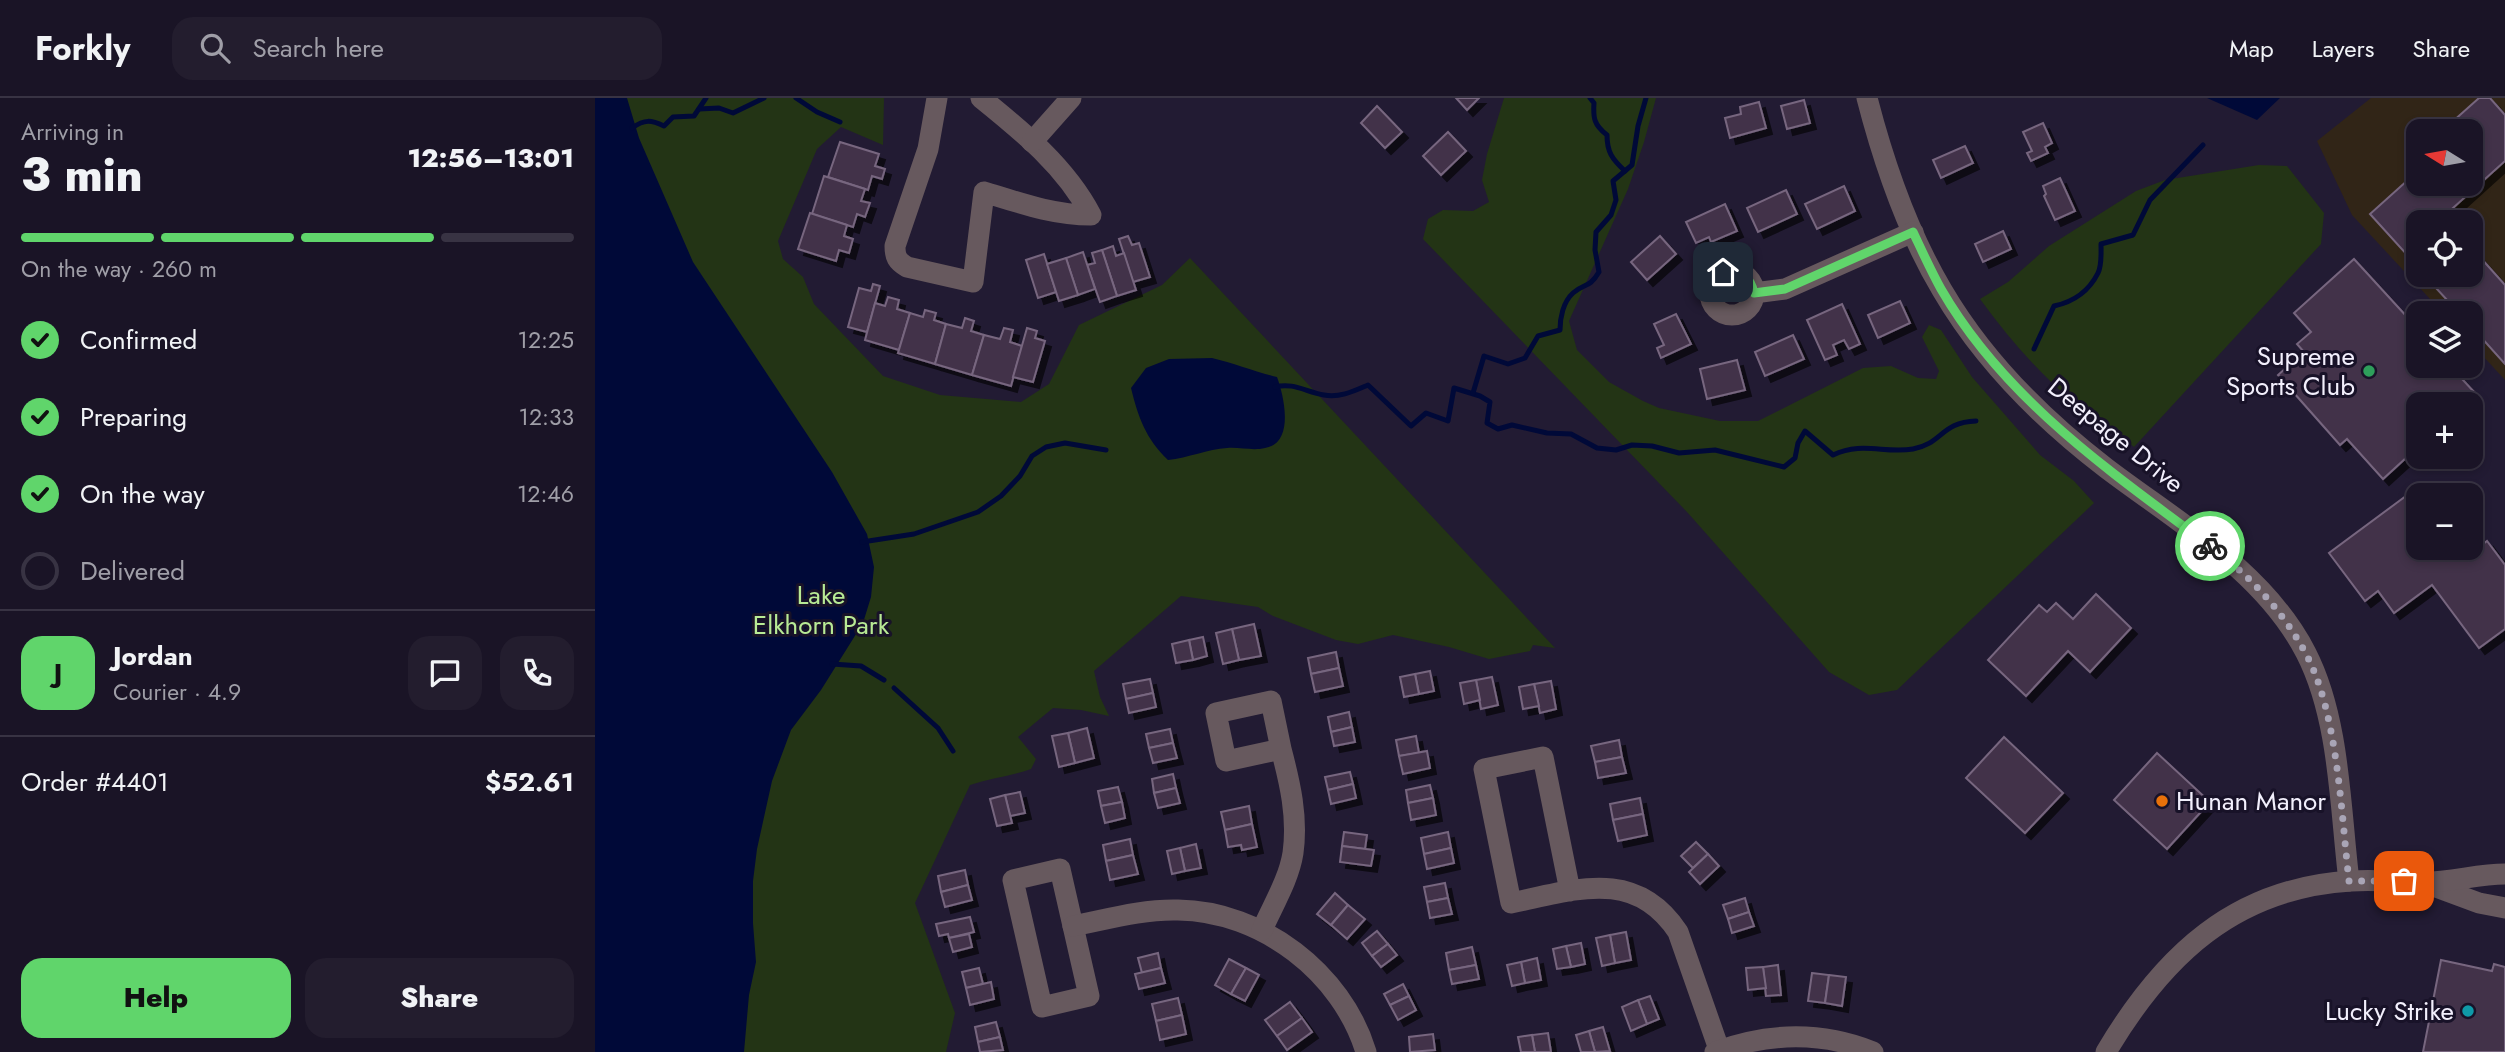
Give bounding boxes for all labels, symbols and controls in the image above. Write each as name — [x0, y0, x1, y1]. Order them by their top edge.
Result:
search box — [172, 17, 662, 80]
text: Forkly — [35, 25, 130, 72]
icon: search — [196, 29, 234, 67]
text: Search here — [252, 29, 384, 67]
text: Map — [2229, 31, 2274, 66]
text: Layers — [2312, 31, 2374, 66]
text: Share — [2412, 31, 2470, 66]
text: Arriving in — [21, 115, 124, 149]
north arrow — [2406, 119, 2483, 196]
map controls — [2406, 119, 2483, 560]
text: 12:56–13:01 — [407, 139, 574, 177]
text: 3 min — [21, 142, 143, 208]
button: locate — [2406, 210, 2483, 287]
pin — [1693, 242, 1753, 302]
text: On the way · 260 m — [21, 252, 217, 286]
icon: home — [1704, 253, 1742, 291]
button: layers — [2406, 301, 2483, 378]
icon: check — [21, 321, 59, 359]
text: Confirmed — [80, 321, 197, 359]
text: 12:25 — [518, 323, 574, 357]
place label: Supreme Sports Club — [2226, 337, 2355, 405]
marker: Supreme Sports Club — [2361, 363, 2377, 379]
street label: Deepage Drive — [2040, 368, 2192, 502]
button: + — [2406, 392, 2483, 469]
icon: check — [21, 398, 59, 436]
text: Preparing — [80, 398, 187, 436]
text: 12:33 — [519, 400, 574, 434]
icon: check — [21, 475, 59, 513]
text: On the way — [80, 475, 205, 513]
text: 12:46 — [517, 477, 574, 511]
button: − — [2406, 483, 2483, 560]
courier — [2175, 511, 2245, 581]
icon: bike — [2191, 527, 2229, 565]
text: Delivered — [80, 552, 185, 590]
park label: Lake Elkhorn Park — [753, 576, 890, 644]
button: chat — [408, 636, 482, 710]
button: phone — [500, 636, 574, 710]
text: Jordan — [113, 637, 193, 675]
text: J — [54, 654, 62, 692]
text: Courier · 4.9 — [113, 675, 241, 709]
text: Order #4401 — [21, 763, 169, 801]
text: $52.61 — [485, 763, 574, 801]
place label: Hunan Manor — [2176, 782, 2326, 820]
marker: Hunan Manor — [2154, 793, 2170, 809]
pin — [2374, 851, 2434, 911]
icon: bag — [2385, 862, 2423, 900]
button: Help — [21, 958, 291, 1038]
button: Share — [305, 958, 574, 1038]
place label: Lucky Strike — [2325, 992, 2454, 1030]
marker: Lucky Strike — [2460, 1003, 2476, 1019]

